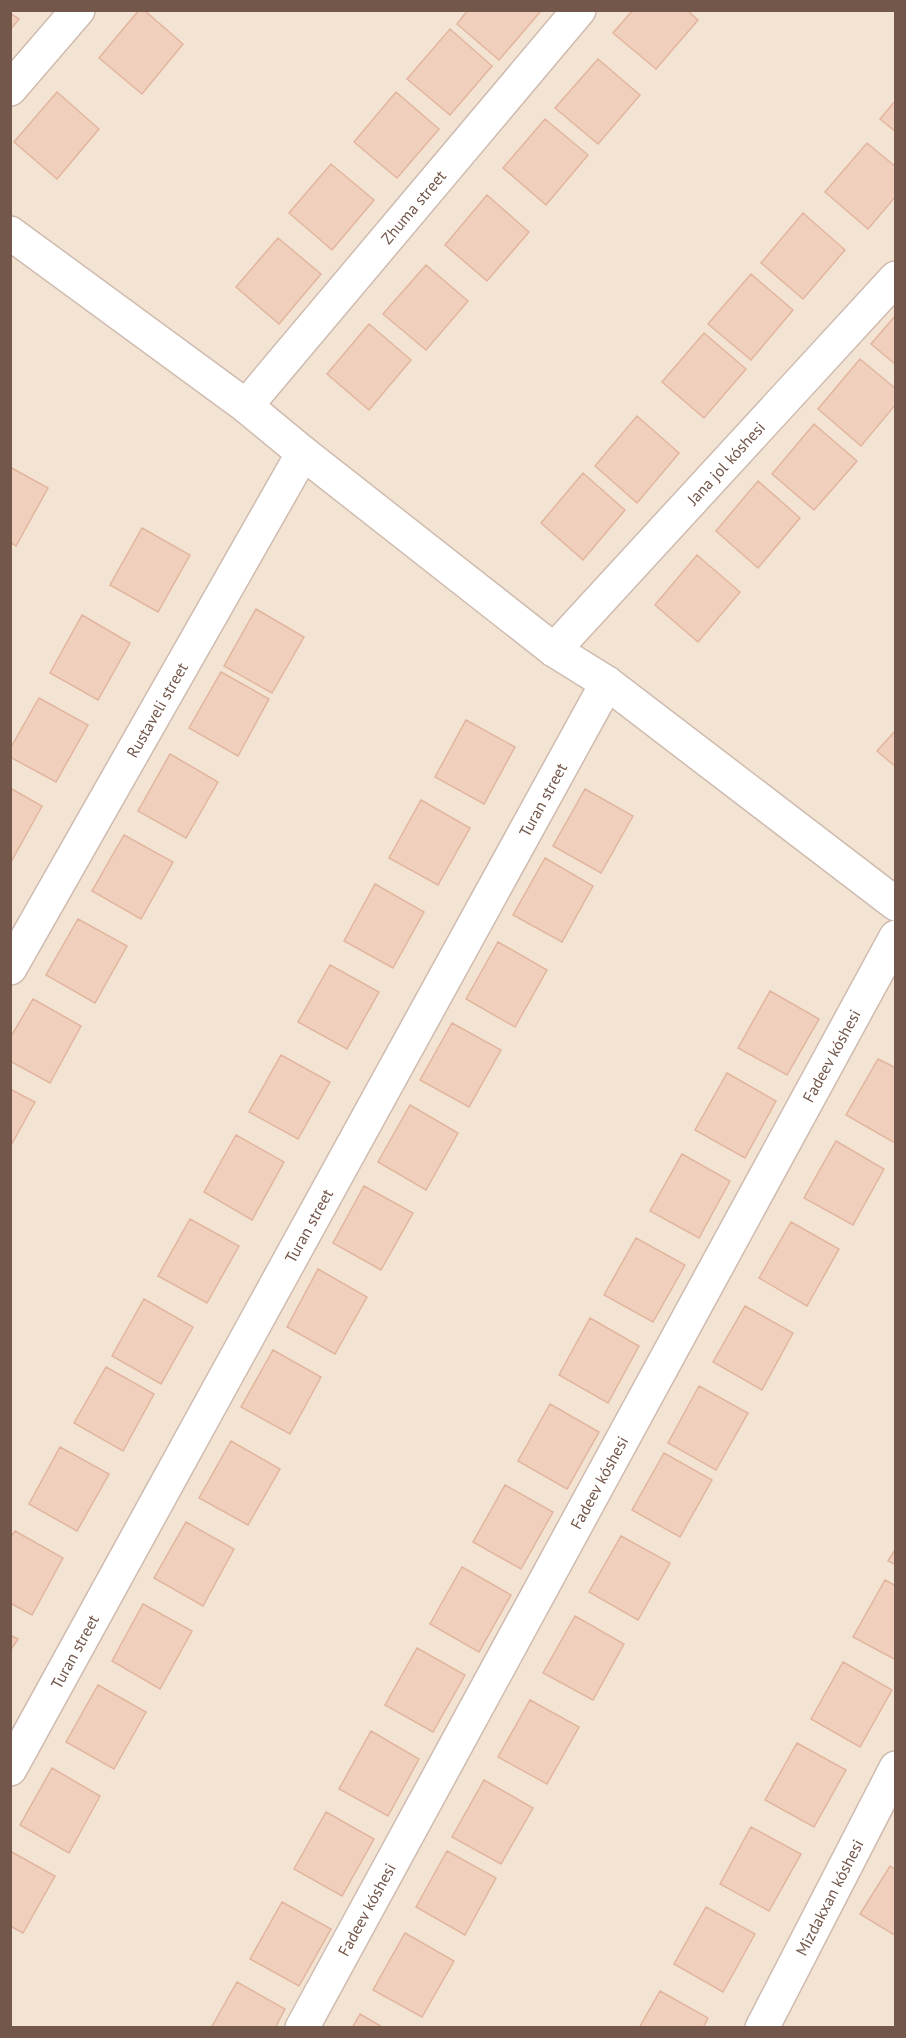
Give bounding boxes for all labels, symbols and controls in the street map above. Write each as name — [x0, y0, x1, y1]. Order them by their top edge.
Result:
street label: Zhuma street — [377, 166, 450, 248]
street label: Jana jol kóshesi — [682, 417, 769, 510]
street label: Rustaveli street — [122, 658, 192, 761]
street label: Turan street — [514, 759, 571, 840]
street label: Fadeev kóshesi — [798, 1006, 865, 1106]
street label: Turan street — [280, 1185, 337, 1266]
street label: Fadeev kóshesi — [566, 1433, 632, 1533]
street label: Turan street — [46, 1611, 103, 1692]
street label: Mizdakxan kóshesi — [791, 1836, 868, 1959]
street label: Fadeev kóshesi — [333, 1860, 400, 1959]

